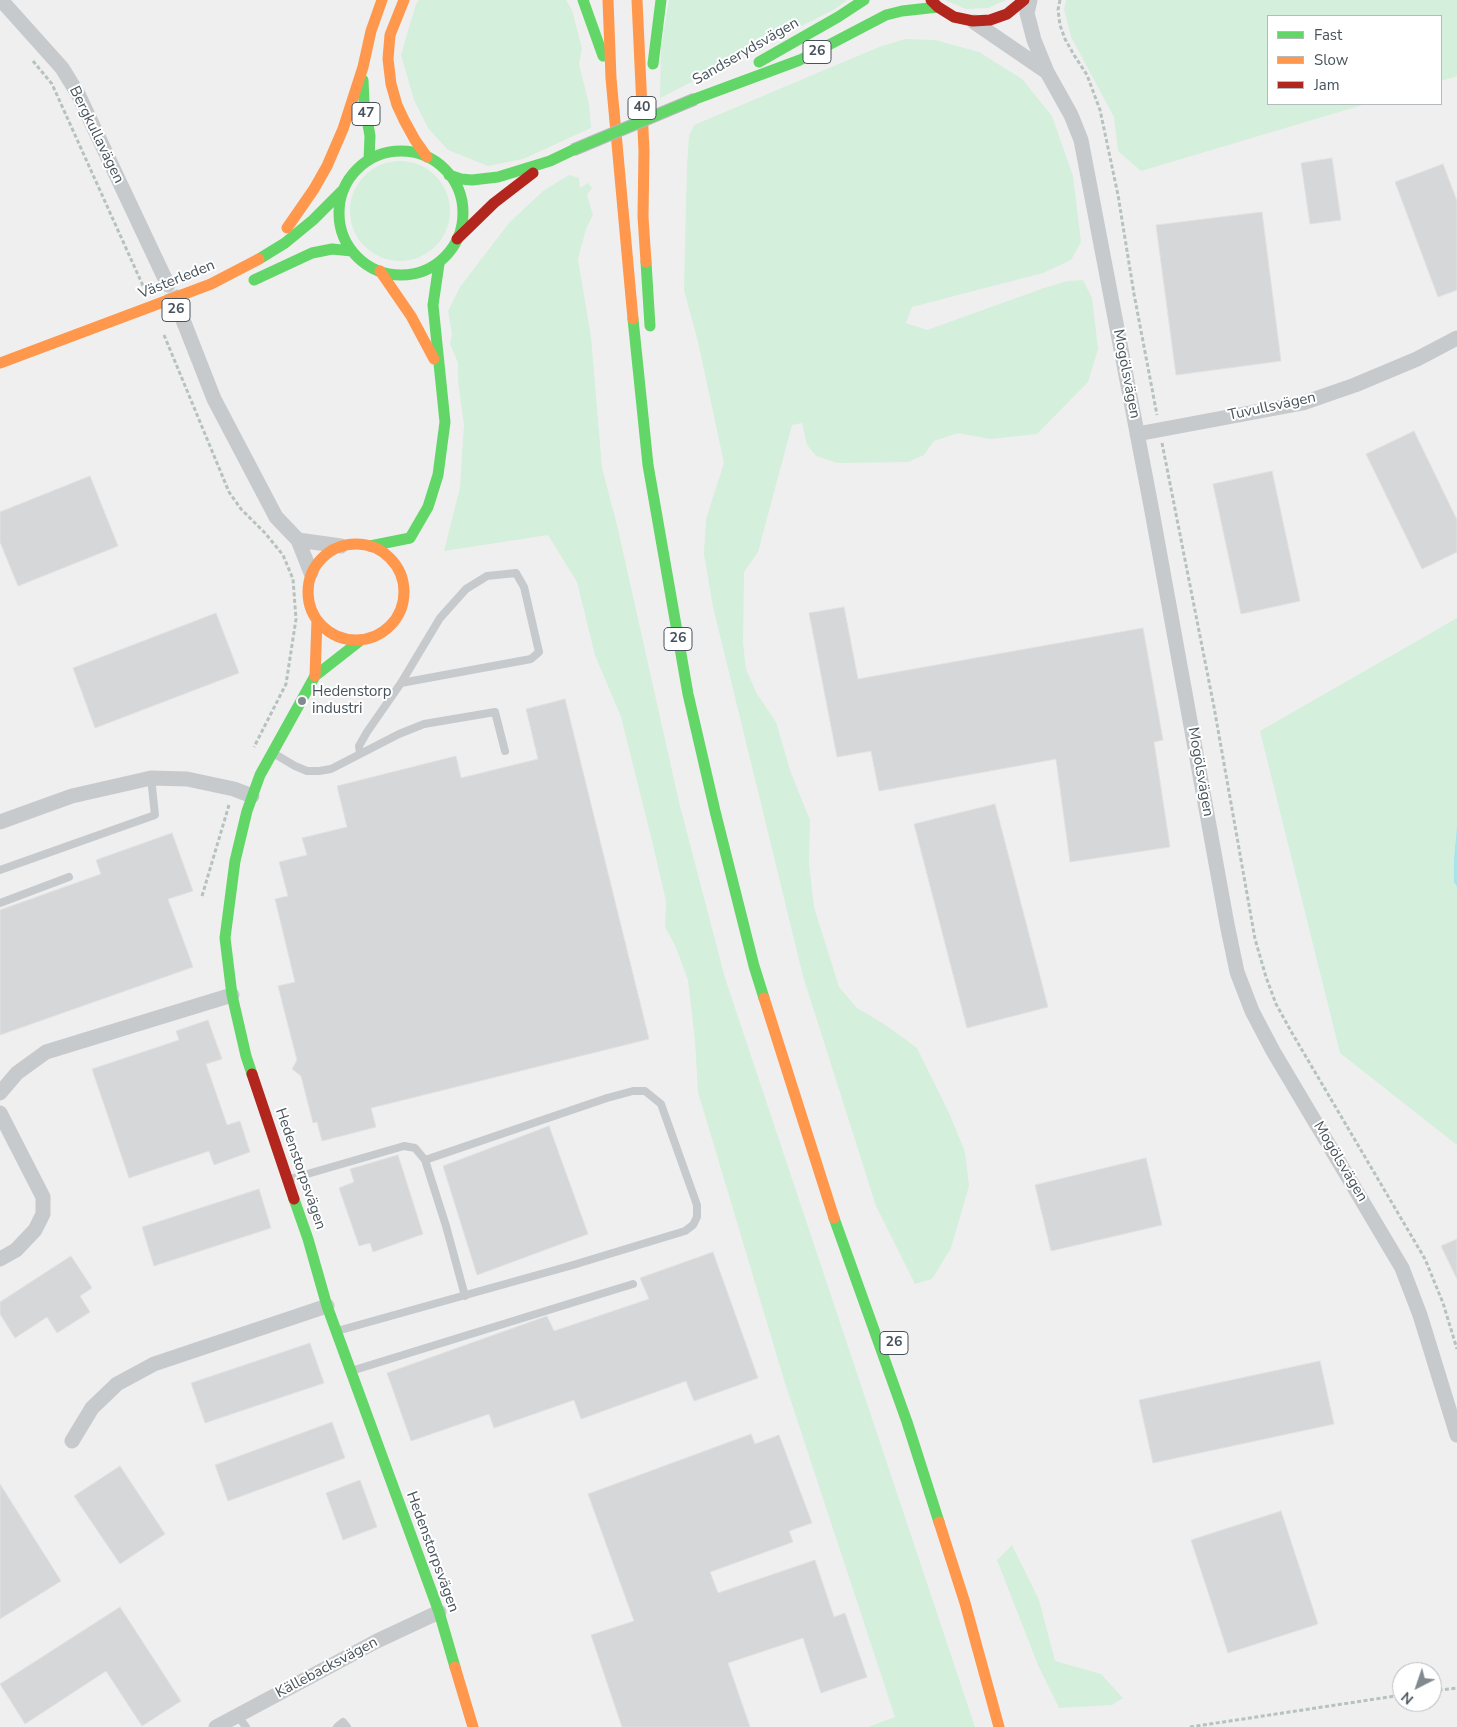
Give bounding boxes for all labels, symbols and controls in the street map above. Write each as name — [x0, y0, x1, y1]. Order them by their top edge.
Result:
street label: Sandserydsvägen — [690, 14, 802, 90]
legend — [1267, 15, 1442, 105]
text: Fast — [1314, 25, 1342, 45]
road number: 26 — [803, 41, 831, 64]
text: Slow — [1314, 50, 1348, 70]
text: Jam — [1314, 75, 1340, 95]
street label: Bergkullavägen — [65, 84, 127, 186]
road number: 40 — [628, 96, 656, 120]
road number: 47 — [352, 102, 380, 126]
street label: Västerleden — [136, 257, 218, 303]
road number: 26 — [162, 298, 190, 322]
street label: Mogölsvägen — [1109, 328, 1143, 420]
street label: Tuvullsvägen — [1227, 389, 1317, 425]
road number: 26 — [664, 628, 692, 650]
place label: Hedenstorp industri — [312, 683, 391, 718]
marker: Hedenstorp industri — [296, 695, 308, 707]
street label: Mogölsvägen — [1183, 726, 1217, 818]
street label: Hedenstorpsvägen — [271, 1106, 329, 1232]
street label: Mogölsvägen — [1309, 1119, 1371, 1205]
road number: 26 — [880, 1332, 908, 1355]
street label: Hedenstorpsvägen — [402, 1489, 462, 1615]
street label: Källebacksvägen — [273, 1634, 381, 1702]
north arrow — [1392, 1662, 1442, 1712]
text: N — [1397, 1687, 1418, 1709]

